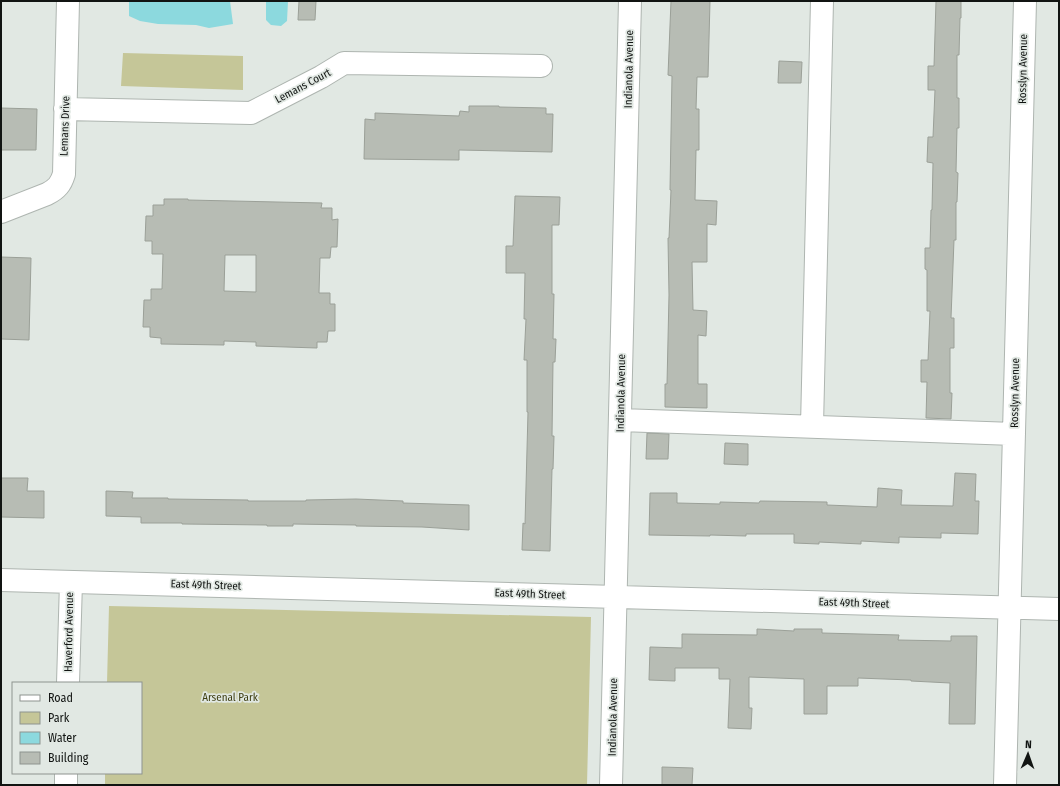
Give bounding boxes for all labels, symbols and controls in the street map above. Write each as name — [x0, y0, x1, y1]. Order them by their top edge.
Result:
street label: Indianola Avenue — [622, 30, 636, 108]
street label: Rosslyn Avenue — [1016, 34, 1030, 104]
street label: Lemans Court — [273, 66, 333, 106]
street label: Lemans Drive — [57, 96, 73, 156]
street label: Indianola Avenue — [614, 354, 628, 432]
street label: Rosslyn Avenue — [1008, 358, 1022, 428]
street label: East 49th Street — [170, 577, 242, 593]
street label: East 49th Street — [494, 586, 566, 602]
street label: Haverford Avenue — [62, 592, 76, 672]
street label: East 49th Street — [818, 595, 890, 611]
street label: Indianola Avenue — [606, 678, 620, 756]
legend — [12, 682, 142, 774]
text: Road — [48, 691, 73, 705]
park label: Arsenal Park — [202, 691, 259, 704]
text: Park — [48, 711, 70, 725]
text: Water — [48, 731, 77, 745]
north arrow — [1008, 734, 1048, 774]
text: N — [1025, 738, 1032, 751]
text: Building — [48, 751, 89, 765]

